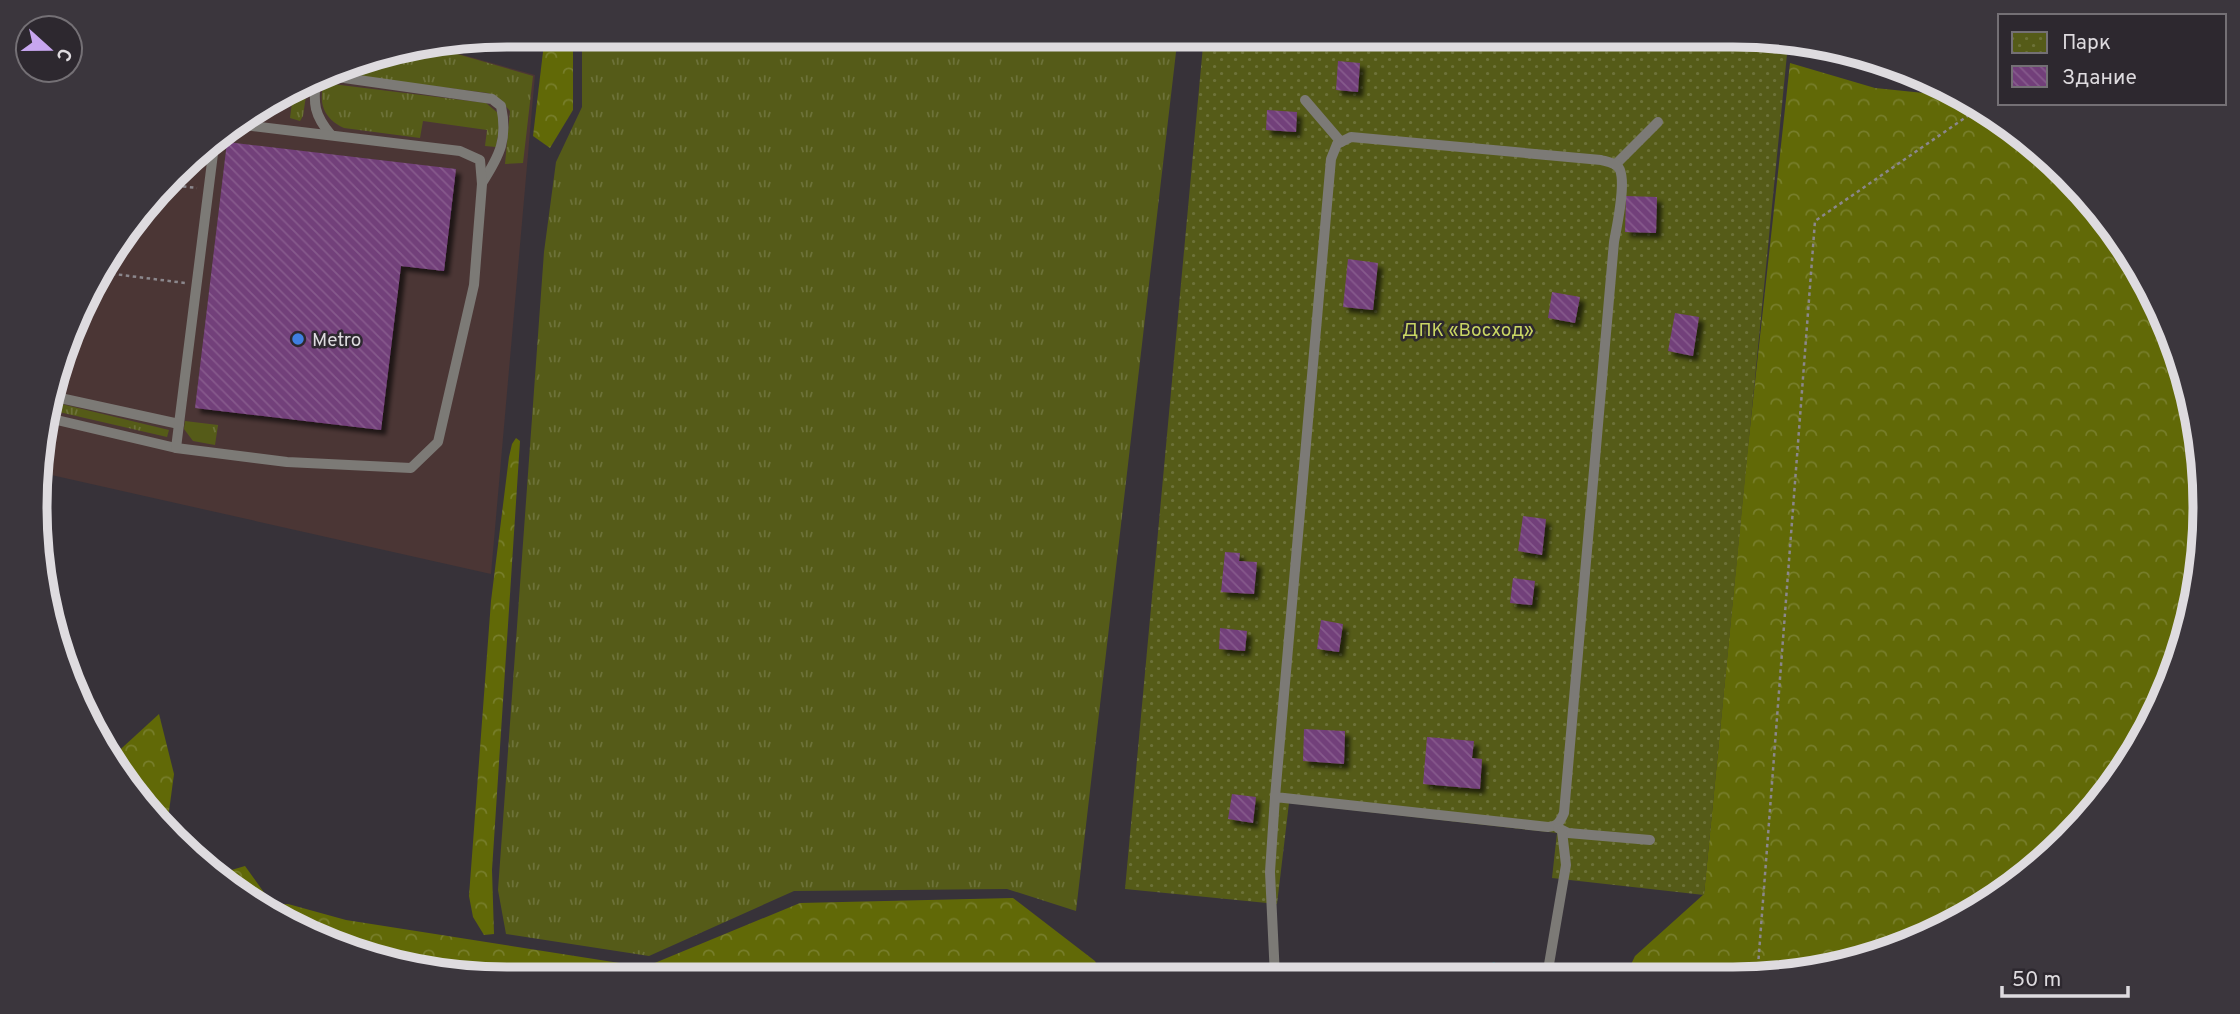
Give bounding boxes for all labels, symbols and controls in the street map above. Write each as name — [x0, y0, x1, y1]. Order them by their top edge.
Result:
north arrow — [14, 14, 84, 84]
legend — [1998, 14, 2226, 105]
text: Парк — [2062, 30, 2111, 57]
text: С — [50, 44, 76, 64]
text: Здание — [2062, 65, 2137, 92]
park label: ДПК «Восход» — [1402, 319, 1534, 343]
place label: Metro — [312, 329, 361, 353]
marker: Metro — [290, 331, 306, 347]
scale bar — [2002, 954, 2128, 998]
text: 50 m — [2012, 967, 2061, 994]

